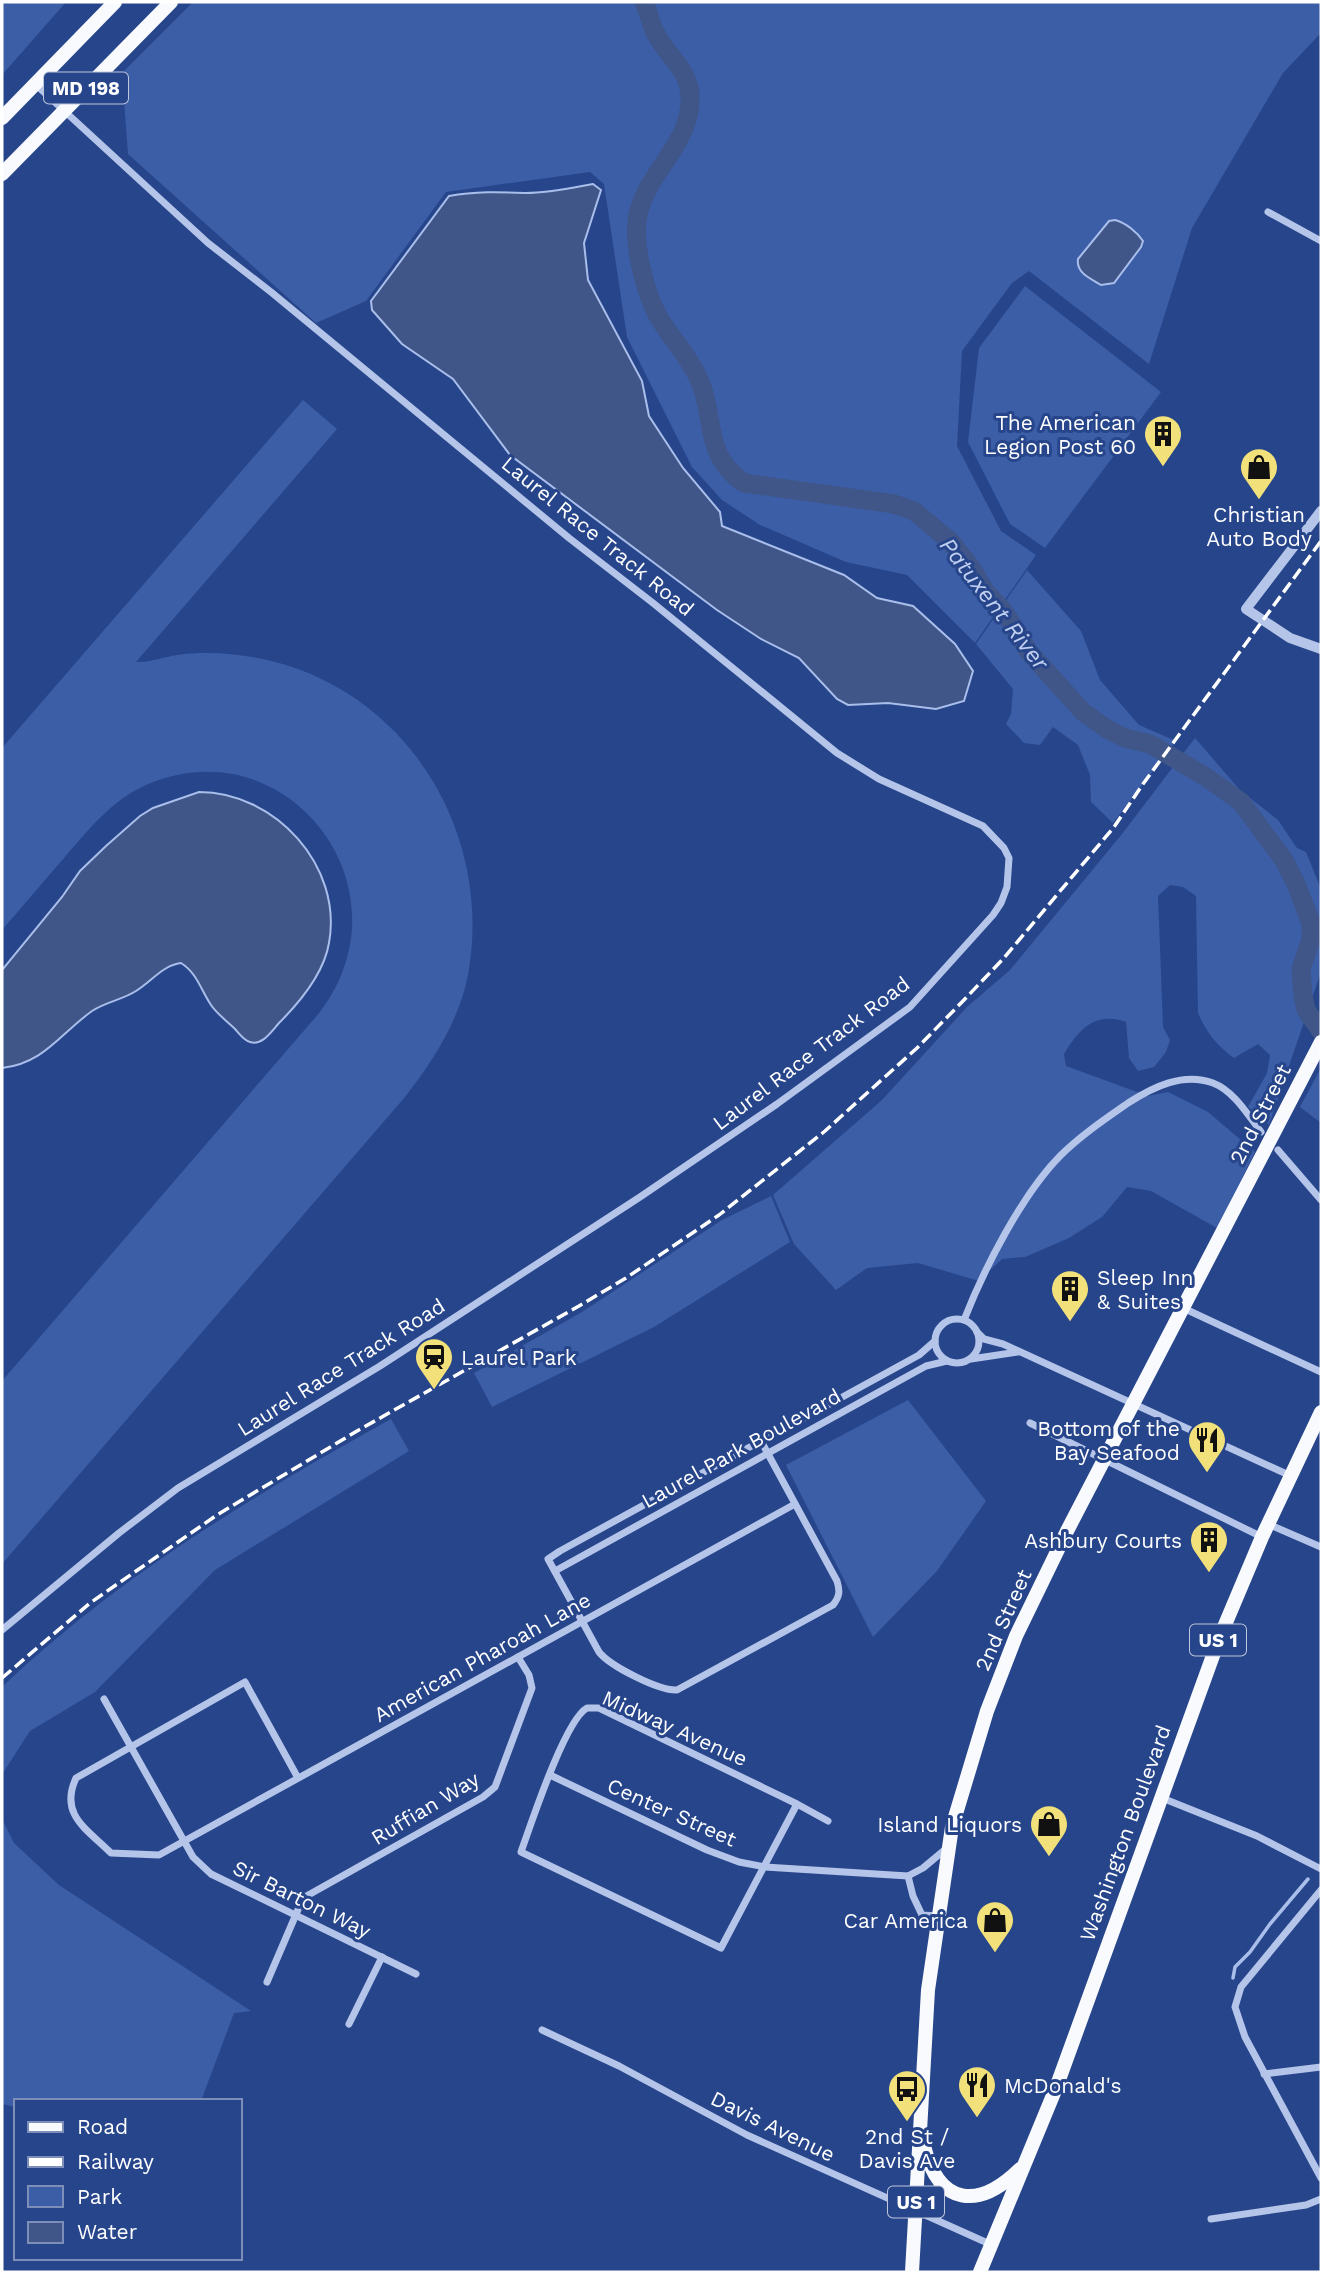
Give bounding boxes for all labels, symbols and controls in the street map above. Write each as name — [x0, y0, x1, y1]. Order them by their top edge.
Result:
road number: MD 198 — [44, 72, 128, 104]
place label: The American Legion Post 60 — [984, 410, 1136, 459]
building icon: The American Legion Post 60 — [1142, 413, 1184, 468]
shop icon: Christian Auto Body — [1238, 446, 1280, 501]
street label: Laurel Race Track Road — [497, 451, 699, 621]
place label: Christian Auto Body — [1206, 502, 1312, 551]
water label: Patuxent River — [934, 532, 1055, 676]
street label: Laurel Race Track Road — [708, 971, 914, 1135]
street label: 2nd Street — [1224, 1060, 1296, 1168]
place label: Sleep Inn & Suites — [1097, 1265, 1194, 1314]
building icon: Sleep Inn & Suites — [1049, 1268, 1091, 1323]
street label: Laurel Race Track Road — [233, 1293, 449, 1441]
station icon: Laurel Park — [413, 1336, 455, 1391]
place label: Laurel Park — [461, 1345, 577, 1370]
street label: Laurel Park Boulevard — [637, 1383, 845, 1513]
place label: Bottom of the Bay Seafood — [1037, 1416, 1180, 1465]
restaurant icon: Bottom of the Bay Seafood — [1186, 1419, 1228, 1474]
building icon: Ashbury Courts — [1188, 1519, 1230, 1574]
place label: Ashbury Courts — [1024, 1528, 1182, 1553]
street label: 2nd Street — [969, 1565, 1037, 1675]
street label: American Pharoah Lane — [369, 1587, 595, 1727]
road number: US 1 — [1190, 1624, 1246, 1656]
street label: Midway Avenue — [599, 1685, 751, 1771]
street label: Washington Boulevard — [1074, 1722, 1176, 1944]
street label: Ruffian Way — [366, 1766, 484, 1850]
street label: Center Street — [604, 1772, 741, 1852]
shop icon: Island Liquors — [1028, 1803, 1070, 1858]
place label: Island Liquors — [877, 1812, 1022, 1837]
street label: Sir Barton Way — [229, 1855, 375, 1943]
shop icon: Car America — [974, 1899, 1016, 1954]
place label: Car America — [844, 1908, 968, 1933]
restaurant icon: McDonald's — [956, 2064, 998, 2119]
bus stop icon: 2nd St / Davis Ave — [886, 2068, 928, 2123]
place label: McDonald's — [1004, 2073, 1121, 2098]
street label: Davis Avenue — [707, 2085, 839, 2167]
legend — [14, 2099, 242, 2260]
text: Road — [77, 2114, 128, 2139]
place label: 2nd St / Davis Ave — [859, 2124, 955, 2173]
text: Railway — [77, 2149, 154, 2174]
text: Park — [77, 2184, 122, 2209]
road number: US 1 — [888, 2186, 944, 2218]
text: Water — [77, 2219, 138, 2244]

